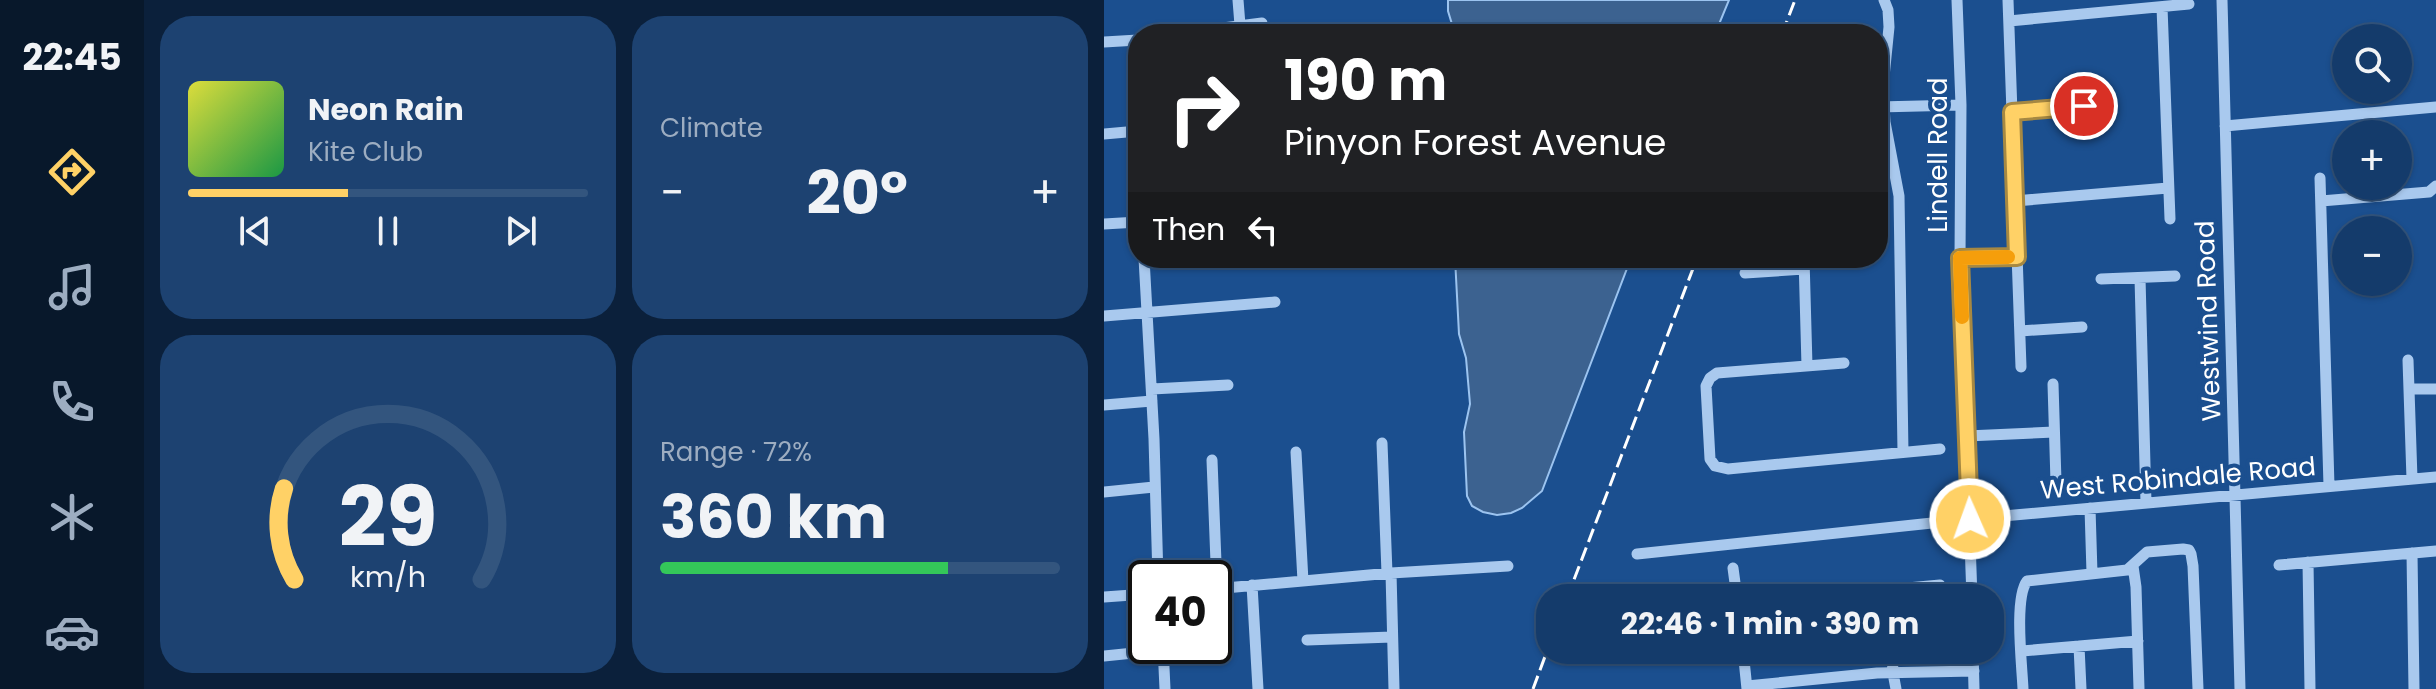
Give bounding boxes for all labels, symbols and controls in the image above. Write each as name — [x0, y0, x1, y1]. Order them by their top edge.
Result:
map controls — [2332, 24, 2412, 296]
button: search — [2332, 24, 2412, 104]
text: 22:45 — [22, 32, 122, 83]
text: 190 m — [1284, 41, 1447, 120]
icon: right — [1152, 56, 1256, 160]
pin — [2050, 72, 2118, 140]
street label: Lindell Road — [1920, 77, 1956, 233]
icon: arrive — [2062, 84, 2106, 128]
text: Neon Rain — [308, 88, 464, 131]
text: Climate — [660, 110, 763, 146]
text: Pinyon Forest Avenue — [1284, 117, 1666, 168]
button: + — [2332, 120, 2412, 200]
text: Kite Club — [308, 134, 423, 170]
icon: directions — [44, 144, 100, 200]
text: 20° — [807, 151, 908, 235]
text: − — [660, 162, 684, 223]
text: + — [1030, 162, 1060, 223]
text: Then — [1152, 208, 1225, 251]
icon: left — [1241, 208, 1285, 252]
icon: previous — [233, 209, 277, 253]
icon: pause — [366, 209, 410, 253]
icon: next — [499, 209, 543, 253]
button: − — [2332, 216, 2412, 296]
street label: Westwind Road — [2187, 220, 2229, 422]
icon: music — [44, 259, 100, 315]
icon: phone — [44, 374, 100, 430]
text: Range · 72% — [660, 434, 812, 470]
street label: West Robindale Road — [2039, 448, 2317, 508]
text: 29 — [339, 458, 437, 574]
text: 360 km — [660, 475, 887, 559]
position arrow — [1928, 477, 2012, 561]
icon: climate — [44, 489, 100, 545]
text: km/h — [350, 557, 426, 597]
speed limit sign: 40 — [1128, 560, 1232, 664]
text: 22:46 · 1 min · 390 m — [1621, 602, 1919, 645]
icon: car — [44, 604, 100, 660]

